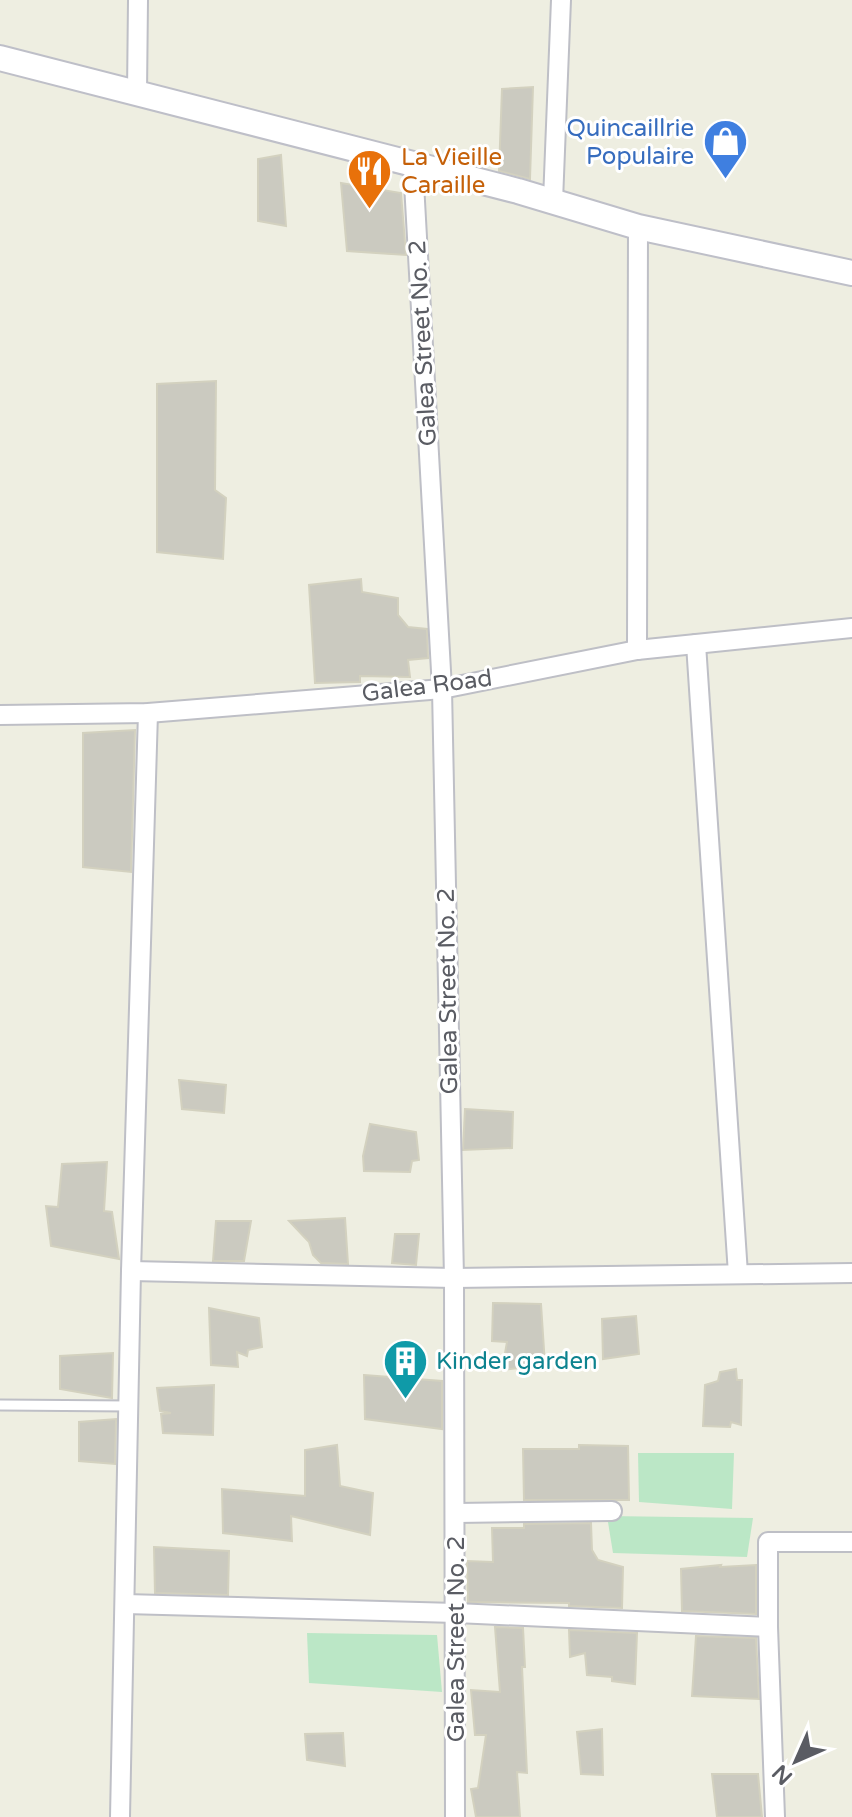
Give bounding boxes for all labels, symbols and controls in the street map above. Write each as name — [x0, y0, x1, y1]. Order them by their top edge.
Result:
place label: Quincaillrie Populaire — [567, 114, 694, 171]
shop icon: Quincaillrie Populaire — [701, 118, 749, 181]
place label: La Vieille Caraille — [401, 143, 502, 200]
restaurant icon: La Vieille Caraille — [346, 147, 394, 210]
street label: Galea Street No. 2 — [403, 239, 443, 447]
street label: Galea Road — [360, 664, 494, 708]
street label: Galea Street No. 2 — [432, 887, 464, 1095]
building icon: Kinder garden — [381, 1337, 429, 1400]
place label: Kinder garden — [436, 1347, 598, 1376]
street label: Galea Street No. 2 — [442, 1536, 471, 1742]
north arrow — [756, 1721, 836, 1801]
text: N — [767, 1759, 798, 1790]

